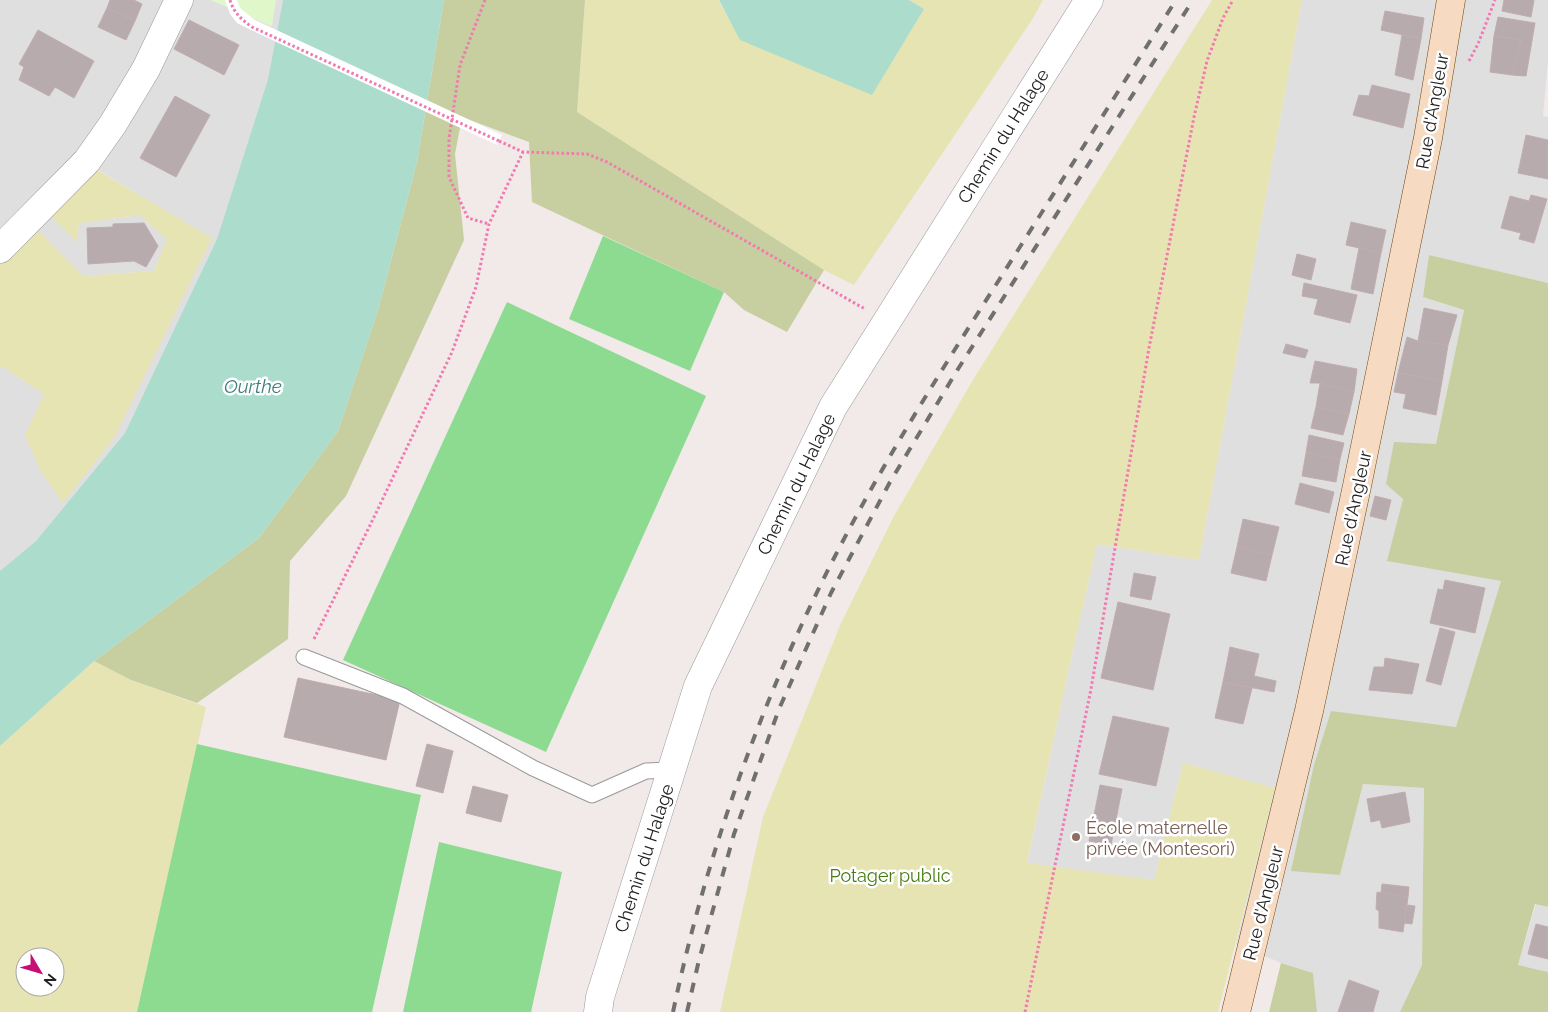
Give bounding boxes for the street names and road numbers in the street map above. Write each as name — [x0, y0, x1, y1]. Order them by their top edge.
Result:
street label: Rue d'Angleur — [1411, 51, 1453, 171]
street label: Chemin du Halage — [953, 64, 1053, 207]
street label: Chemin du Halage — [753, 409, 840, 558]
street label: Rue d'Angleur — [1331, 448, 1376, 568]
street label: Chemin du Halage — [610, 781, 678, 935]
street label: Rue d'Angleur — [1239, 843, 1288, 962]

